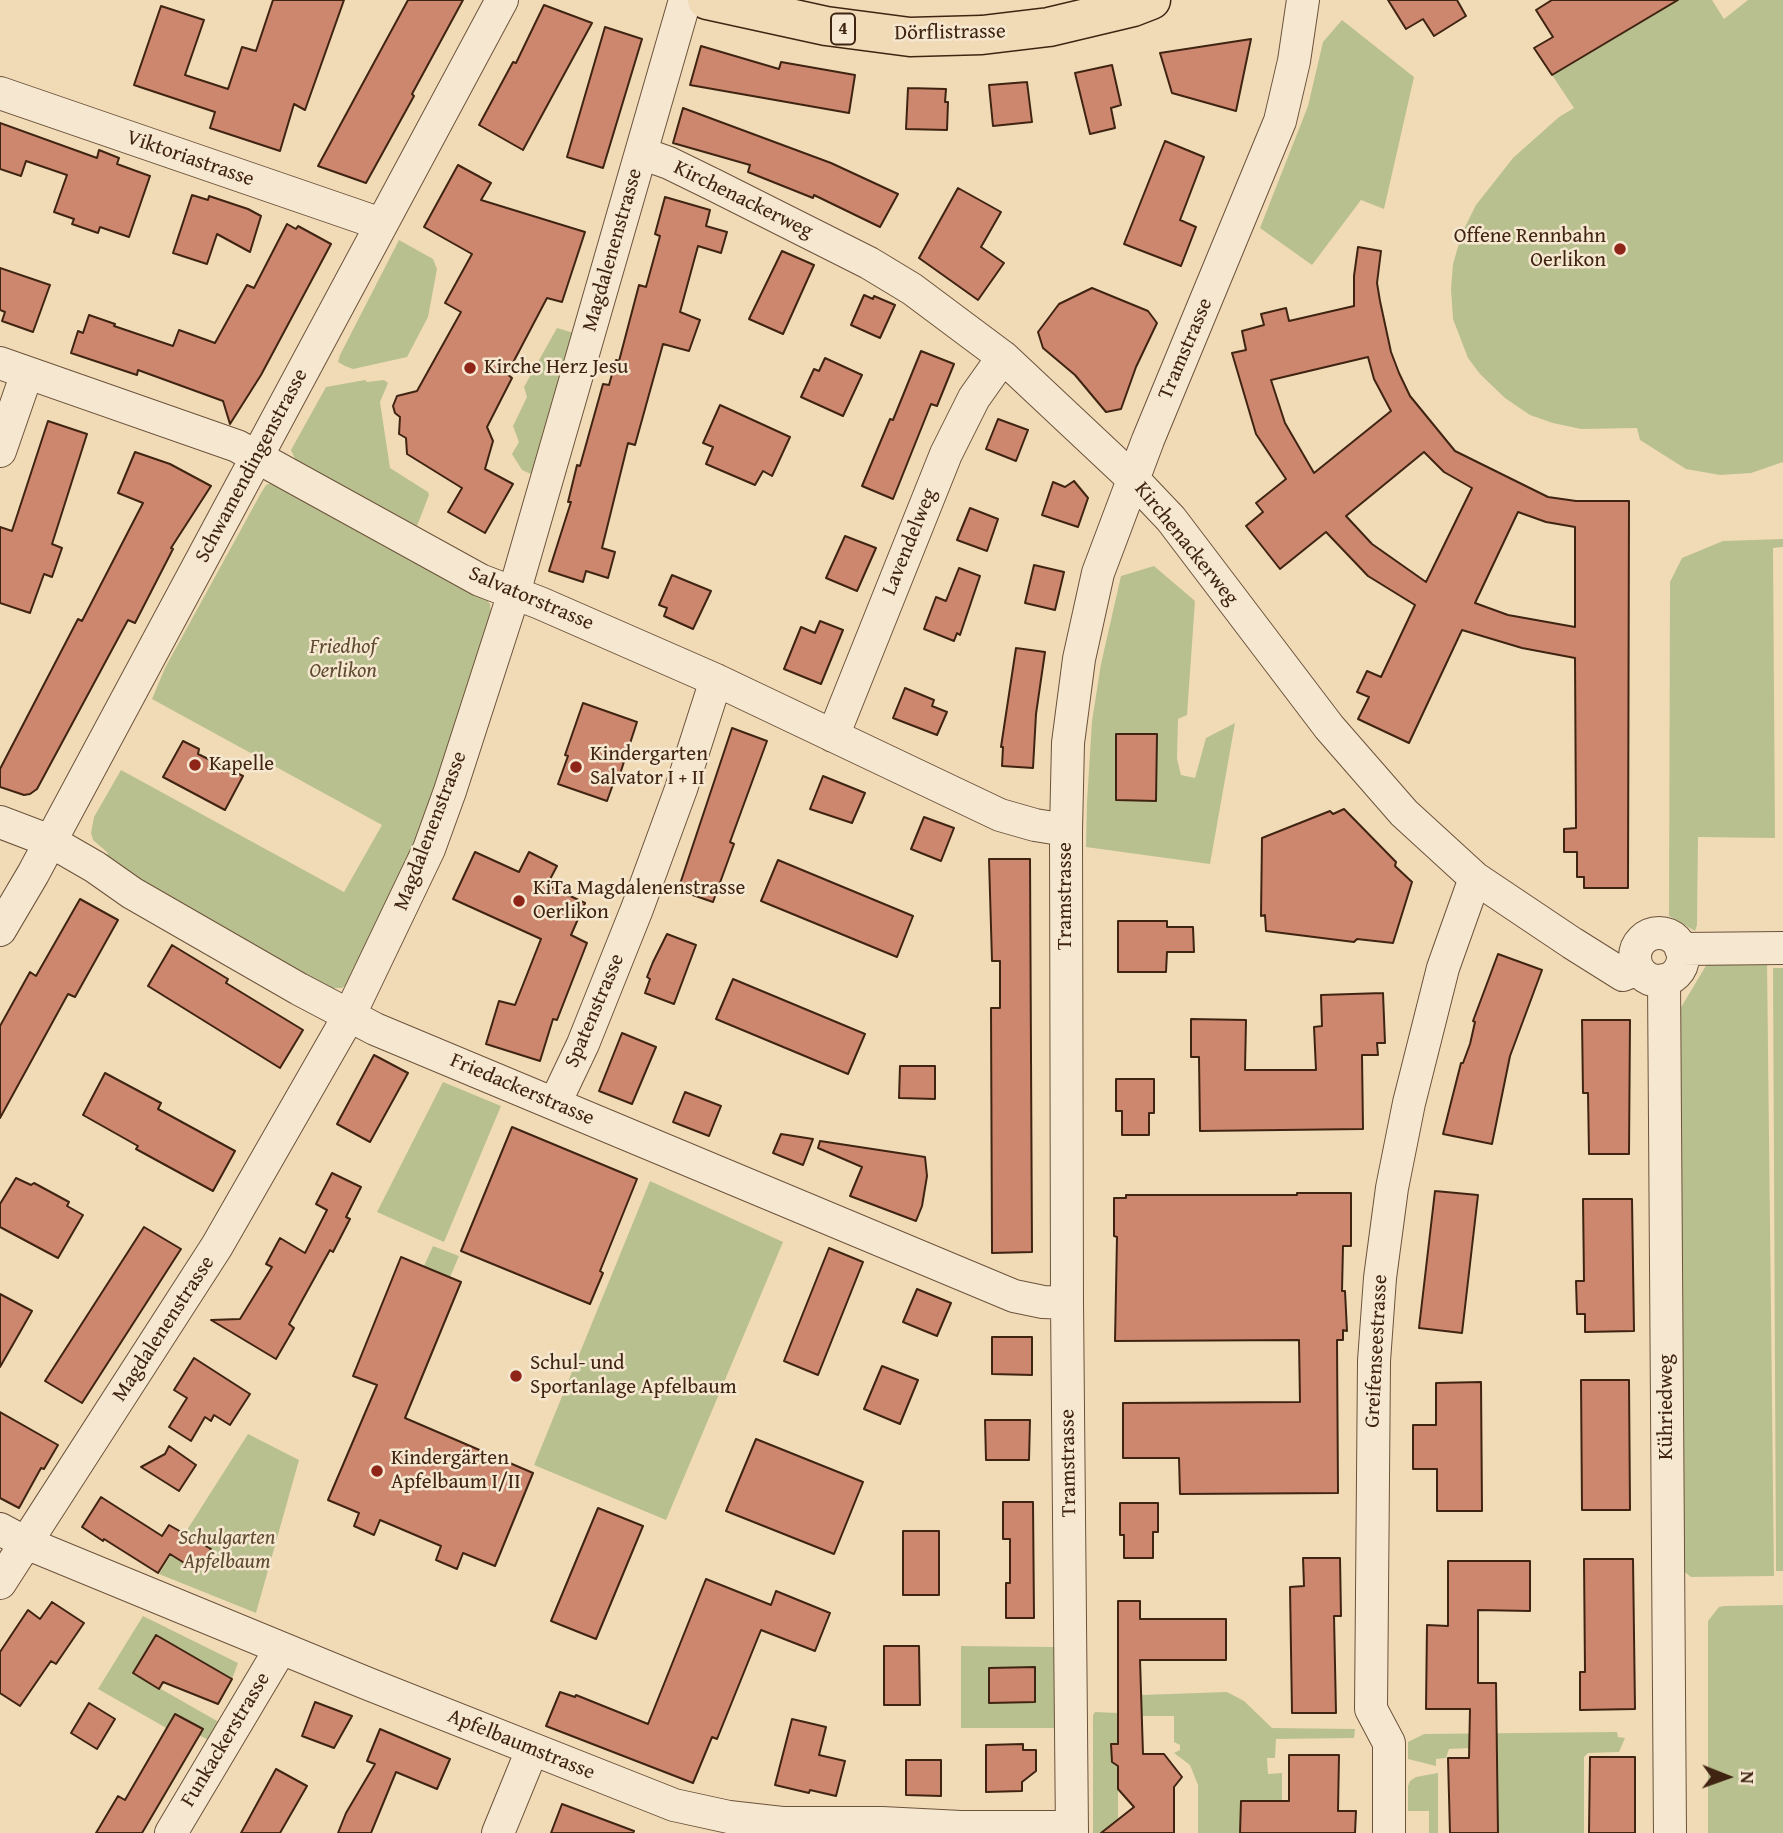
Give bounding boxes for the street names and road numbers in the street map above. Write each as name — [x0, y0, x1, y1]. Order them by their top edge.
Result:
road number: 4 — [831, 14, 855, 44]
street label: Dörflistrasse — [894, 19, 1006, 47]
street label: Viktoriastrasse — [123, 125, 257, 193]
street label: Kirchenackerweg — [669, 155, 817, 245]
street label: Magdalenenstrasse — [578, 166, 648, 334]
street label: Tramstrasse — [1153, 294, 1219, 404]
street label: Schwamendingenstrasse — [190, 365, 314, 567]
street label: Kirchenackerweg — [1129, 477, 1243, 611]
street label: Lavendelweg — [877, 485, 943, 599]
street label: Salvatorstrasse — [465, 561, 597, 637]
street label: Magdalenenstrasse — [389, 748, 473, 914]
street label: Tramstrasse — [1053, 842, 1079, 950]
street label: Spatenstrasse — [560, 950, 630, 1072]
street label: Friedackerstrasse — [446, 1048, 598, 1132]
street label: Magdalenenstrasse — [108, 1251, 220, 1407]
street label: Greifenseestrasse — [1360, 1274, 1394, 1428]
street label: Kühriedweg — [1654, 1354, 1680, 1460]
street label: Tramstrasse — [1055, 1409, 1083, 1517]
street label: Funkackerstrasse — [176, 1668, 276, 1812]
street label: Apfelbaumstrasse — [444, 1704, 598, 1786]

